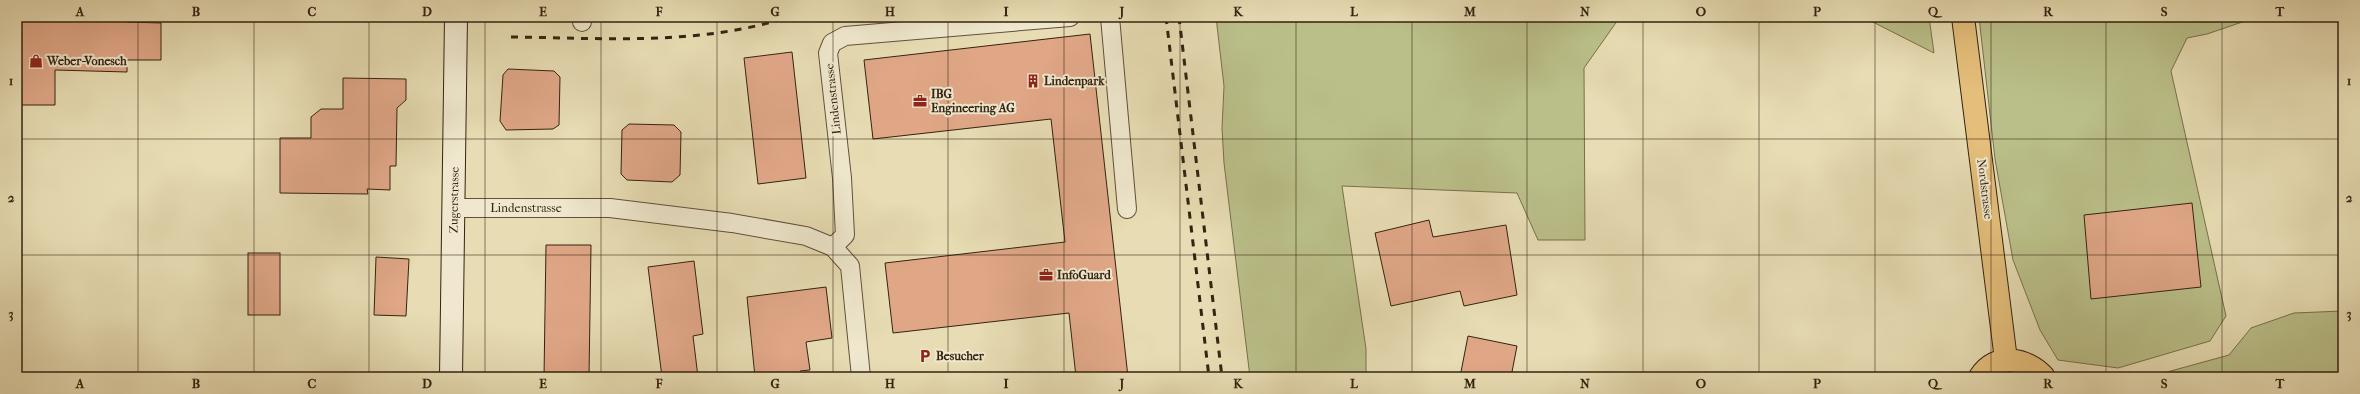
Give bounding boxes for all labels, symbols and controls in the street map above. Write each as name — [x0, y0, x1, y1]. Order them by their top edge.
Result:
text: A — [75, 4, 85, 19]
text: B — [192, 4, 201, 19]
text: C — [308, 4, 317, 19]
text: D — [422, 4, 432, 19]
text: E — [539, 4, 547, 19]
text: F — [655, 4, 663, 19]
text: G — [770, 4, 780, 19]
text: H — [885, 4, 896, 19]
text: I — [1003, 4, 1009, 19]
text: J — [1118, 4, 1125, 20]
text: K — [1233, 4, 1244, 19]
text: L — [1350, 4, 1359, 19]
text: M — [1463, 4, 1476, 19]
text: N — [1580, 4, 1590, 19]
text: O — [1696, 4, 1706, 19]
text: P — [1813, 4, 1821, 19]
text: Q — [1928, 4, 1943, 19]
text: R — [2043, 4, 2054, 19]
text: S — [2161, 4, 2168, 19]
text: T — [2275, 4, 2286, 19]
shop icon: Weber-Vonesch — [28, 53, 44, 69]
place label: Weber-Vonesch — [46, 54, 127, 68]
street label: Lindenstrasse — [822, 63, 844, 135]
text: 1 — [9, 73, 14, 88]
building icon: Lindenpark — [1025, 73, 1041, 89]
text: 1 — [2347, 73, 2352, 88]
place label: Lindenpark — [1044, 74, 1105, 89]
place label: IBG Engineering AG — [931, 87, 1015, 116]
office icon: IBG Engineering AG — [912, 93, 928, 109]
street label: Nordstrasse — [1974, 158, 1996, 220]
street label: Zugerstrasse — [446, 167, 462, 233]
text: 2 — [8, 190, 15, 205]
text: 2 — [2346, 190, 2353, 205]
street label: Lindenstrasse — [490, 201, 562, 215]
office icon: InfoGuard — [1038, 267, 1054, 283]
place label: InfoGuard — [1057, 268, 1111, 282]
text: 3 — [8, 306, 14, 322]
text: 3 — [2346, 306, 2352, 322]
parking icon: Besucher — [917, 348, 933, 364]
place label: Besucher — [936, 349, 985, 363]
text: A — [75, 376, 85, 391]
text: B — [192, 376, 201, 391]
text: C — [308, 376, 317, 391]
text: D — [422, 376, 432, 391]
text: E — [539, 376, 547, 391]
text: F — [655, 376, 663, 391]
text: G — [770, 376, 780, 391]
text: H — [885, 376, 896, 391]
text: I — [1003, 376, 1009, 391]
text: J — [1118, 376, 1125, 392]
text: K — [1233, 376, 1244, 391]
text: L — [1350, 376, 1359, 391]
text: M — [1463, 376, 1476, 391]
text: N — [1580, 376, 1590, 391]
text: O — [1696, 376, 1706, 391]
text: P — [1813, 376, 1821, 391]
text: Q — [1928, 376, 1943, 391]
text: R — [2043, 376, 2054, 391]
text: S — [2161, 376, 2168, 391]
text: T — [2275, 376, 2286, 391]

